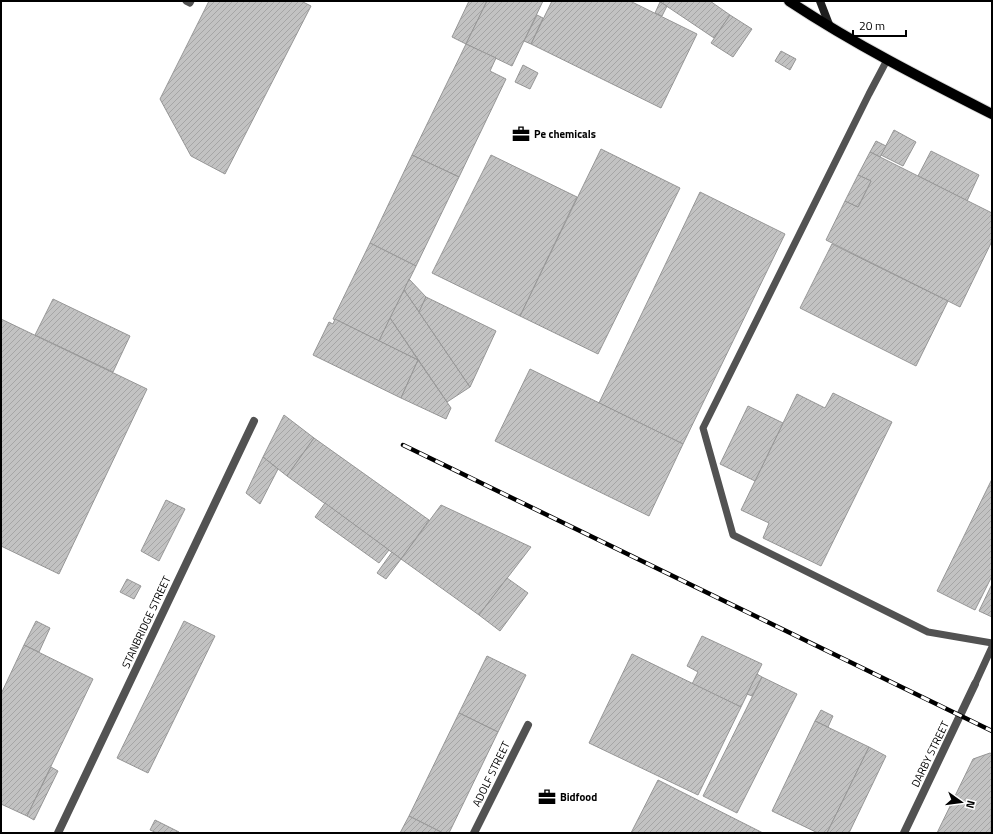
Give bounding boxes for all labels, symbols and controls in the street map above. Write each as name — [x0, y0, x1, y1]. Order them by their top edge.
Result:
scale bar — [853, 12, 906, 38]
text: 20 m — [859, 16, 885, 35]
office icon: Pe chemicals — [511, 124, 531, 144]
place label: Pe chemicals — [534, 126, 596, 142]
street label: STANBRIDGE STREET — [118, 573, 175, 671]
street label: DARBY STREET — [907, 718, 953, 790]
street label: ADOLF STREET — [468, 738, 514, 809]
north arrow — [941, 782, 981, 822]
office icon: Bidfood — [537, 787, 557, 807]
place label: Bidfood — [560, 789, 597, 805]
text: N — [962, 799, 979, 810]

